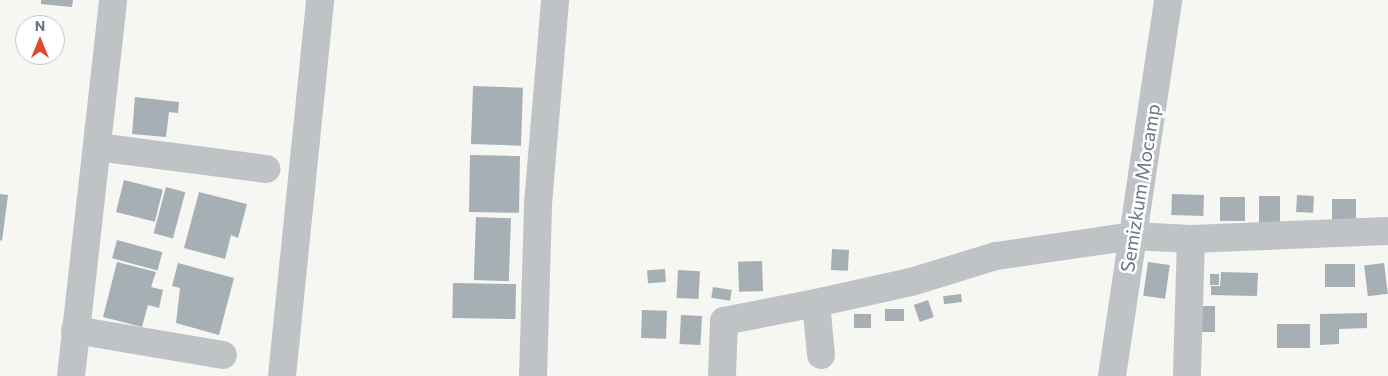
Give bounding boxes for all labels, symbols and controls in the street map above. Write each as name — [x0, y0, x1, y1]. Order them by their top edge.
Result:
north arrow — [15, 15, 65, 65]
text: N — [35, 17, 45, 34]
street label: Semizkum Mocamp — [1115, 102, 1165, 274]

